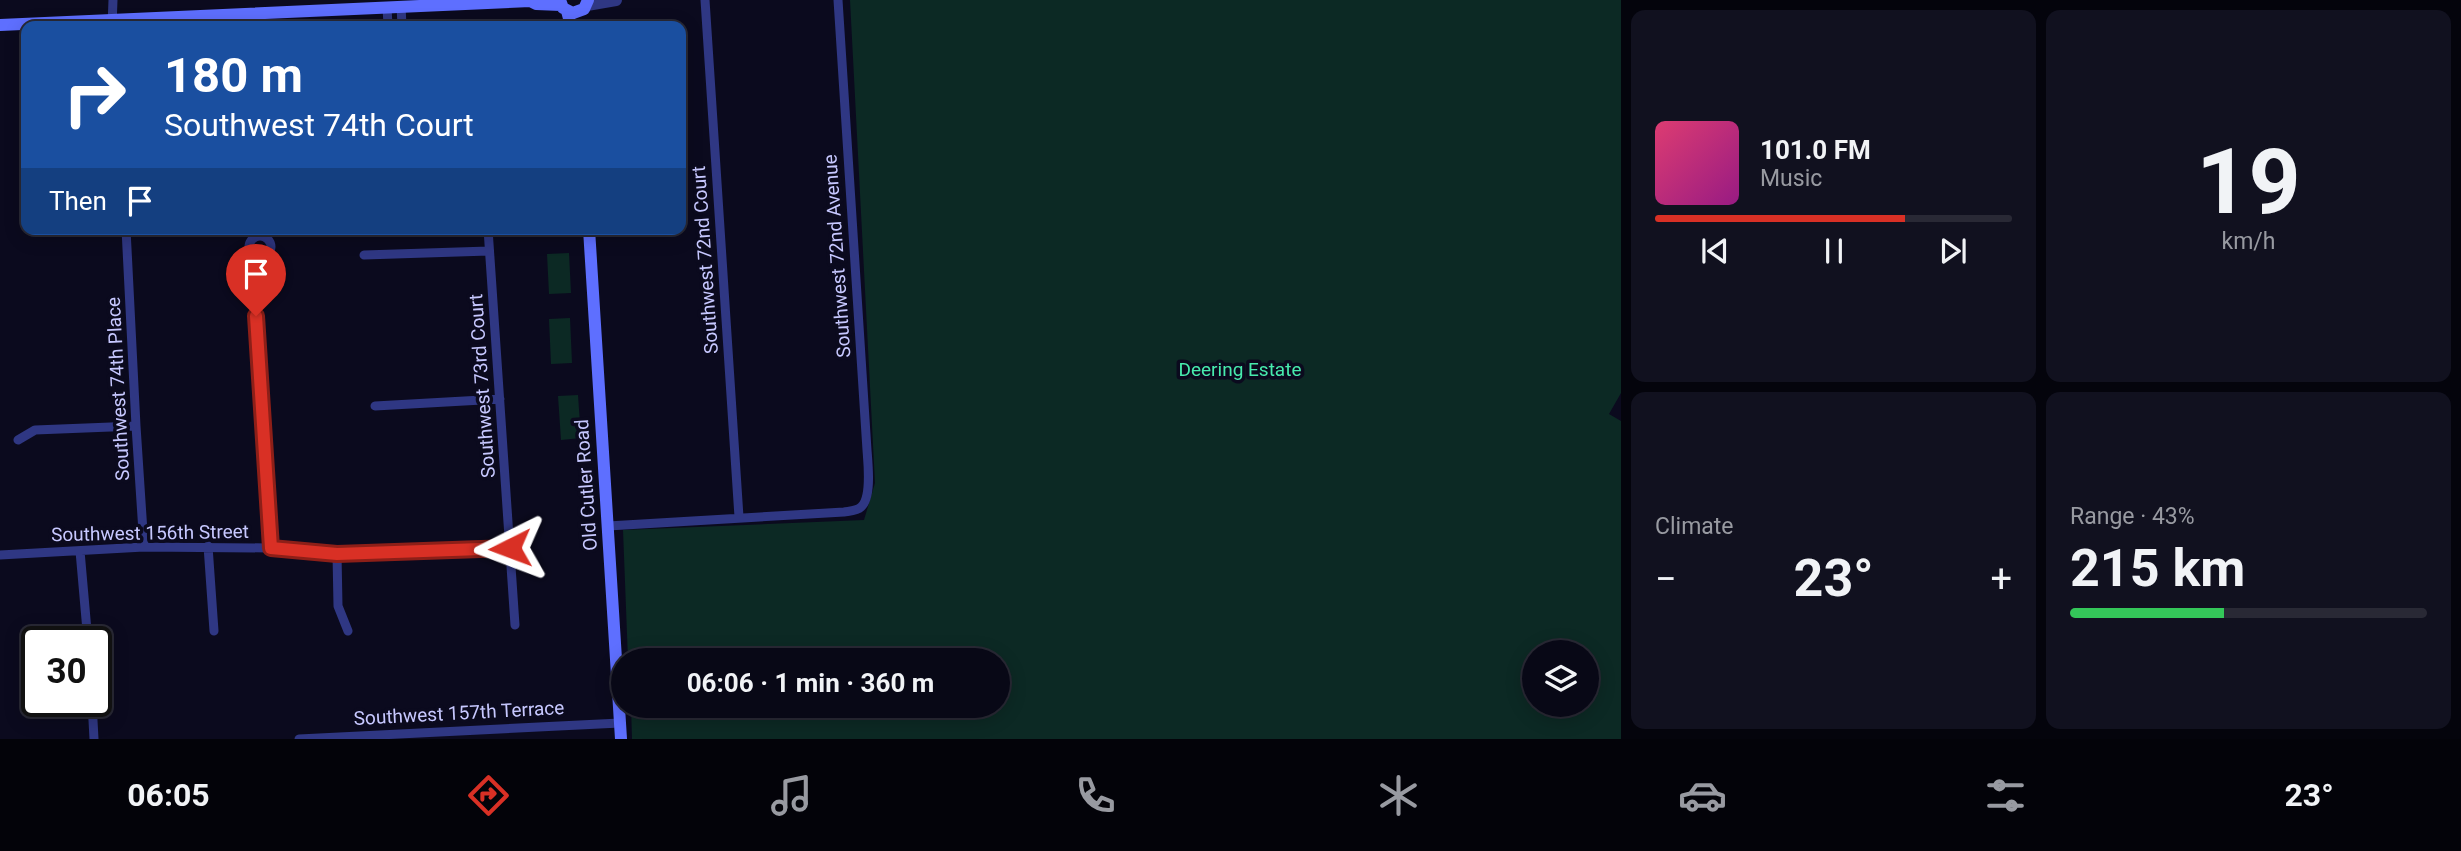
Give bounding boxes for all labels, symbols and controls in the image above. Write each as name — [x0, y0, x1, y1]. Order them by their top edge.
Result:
text: 180 m — [164, 47, 303, 104]
icon: right — [49, 49, 140, 140]
text: Southwest 74th Court — [164, 106, 474, 144]
text: 19 — [2196, 129, 2301, 235]
text: 101.0 FM — [1760, 135, 1871, 165]
street label: Southwest 72nd Avenue — [818, 154, 856, 358]
street label: Southwest 72nd Court — [687, 165, 723, 355]
text: Music — [1760, 165, 1822, 192]
icon: arrive — [121, 182, 159, 220]
text: Then — [49, 186, 107, 216]
text: km/h — [2222, 228, 2276, 255]
icon: previous — [1696, 232, 1734, 270]
icon: pause — [1815, 232, 1853, 270]
icon: next — [1934, 232, 1972, 270]
pin — [226, 244, 286, 316]
icon: arrive — [237, 255, 275, 293]
street label: Southwest 73rd Court — [464, 293, 500, 479]
street label: Southwest 74th Place — [102, 296, 134, 482]
park label: Deering Estate — [1179, 358, 1302, 381]
street label: Old Cutler Road — [570, 419, 602, 551]
text: Range · 43% — [2070, 503, 2195, 530]
position arrow — [473, 511, 547, 585]
text: Climate — [1655, 513, 1734, 540]
street label: Southwest 156th Street — [51, 520, 249, 546]
text: 215 km — [2070, 538, 2245, 599]
text: 23° — [1794, 548, 1874, 609]
text: − — [1655, 557, 1677, 601]
text: + — [1990, 557, 2012, 601]
speed limit sign: 30 — [21, 626, 112, 717]
map controls — [1522, 640, 1599, 717]
button: layers — [1522, 640, 1599, 717]
text: 06:06 · 1 min · 360 m — [687, 668, 934, 698]
street label: Southwest 157th Terrace — [353, 696, 565, 730]
icon: directions — [464, 771, 513, 820]
icon: music — [767, 771, 816, 820]
icon: phone — [1071, 771, 1120, 820]
icon: climate — [1374, 771, 1423, 820]
icon: car — [1678, 771, 1727, 820]
icon: filters — [1981, 771, 2030, 820]
text: 06:05 — [127, 776, 210, 814]
text: 23° — [2285, 776, 2334, 814]

